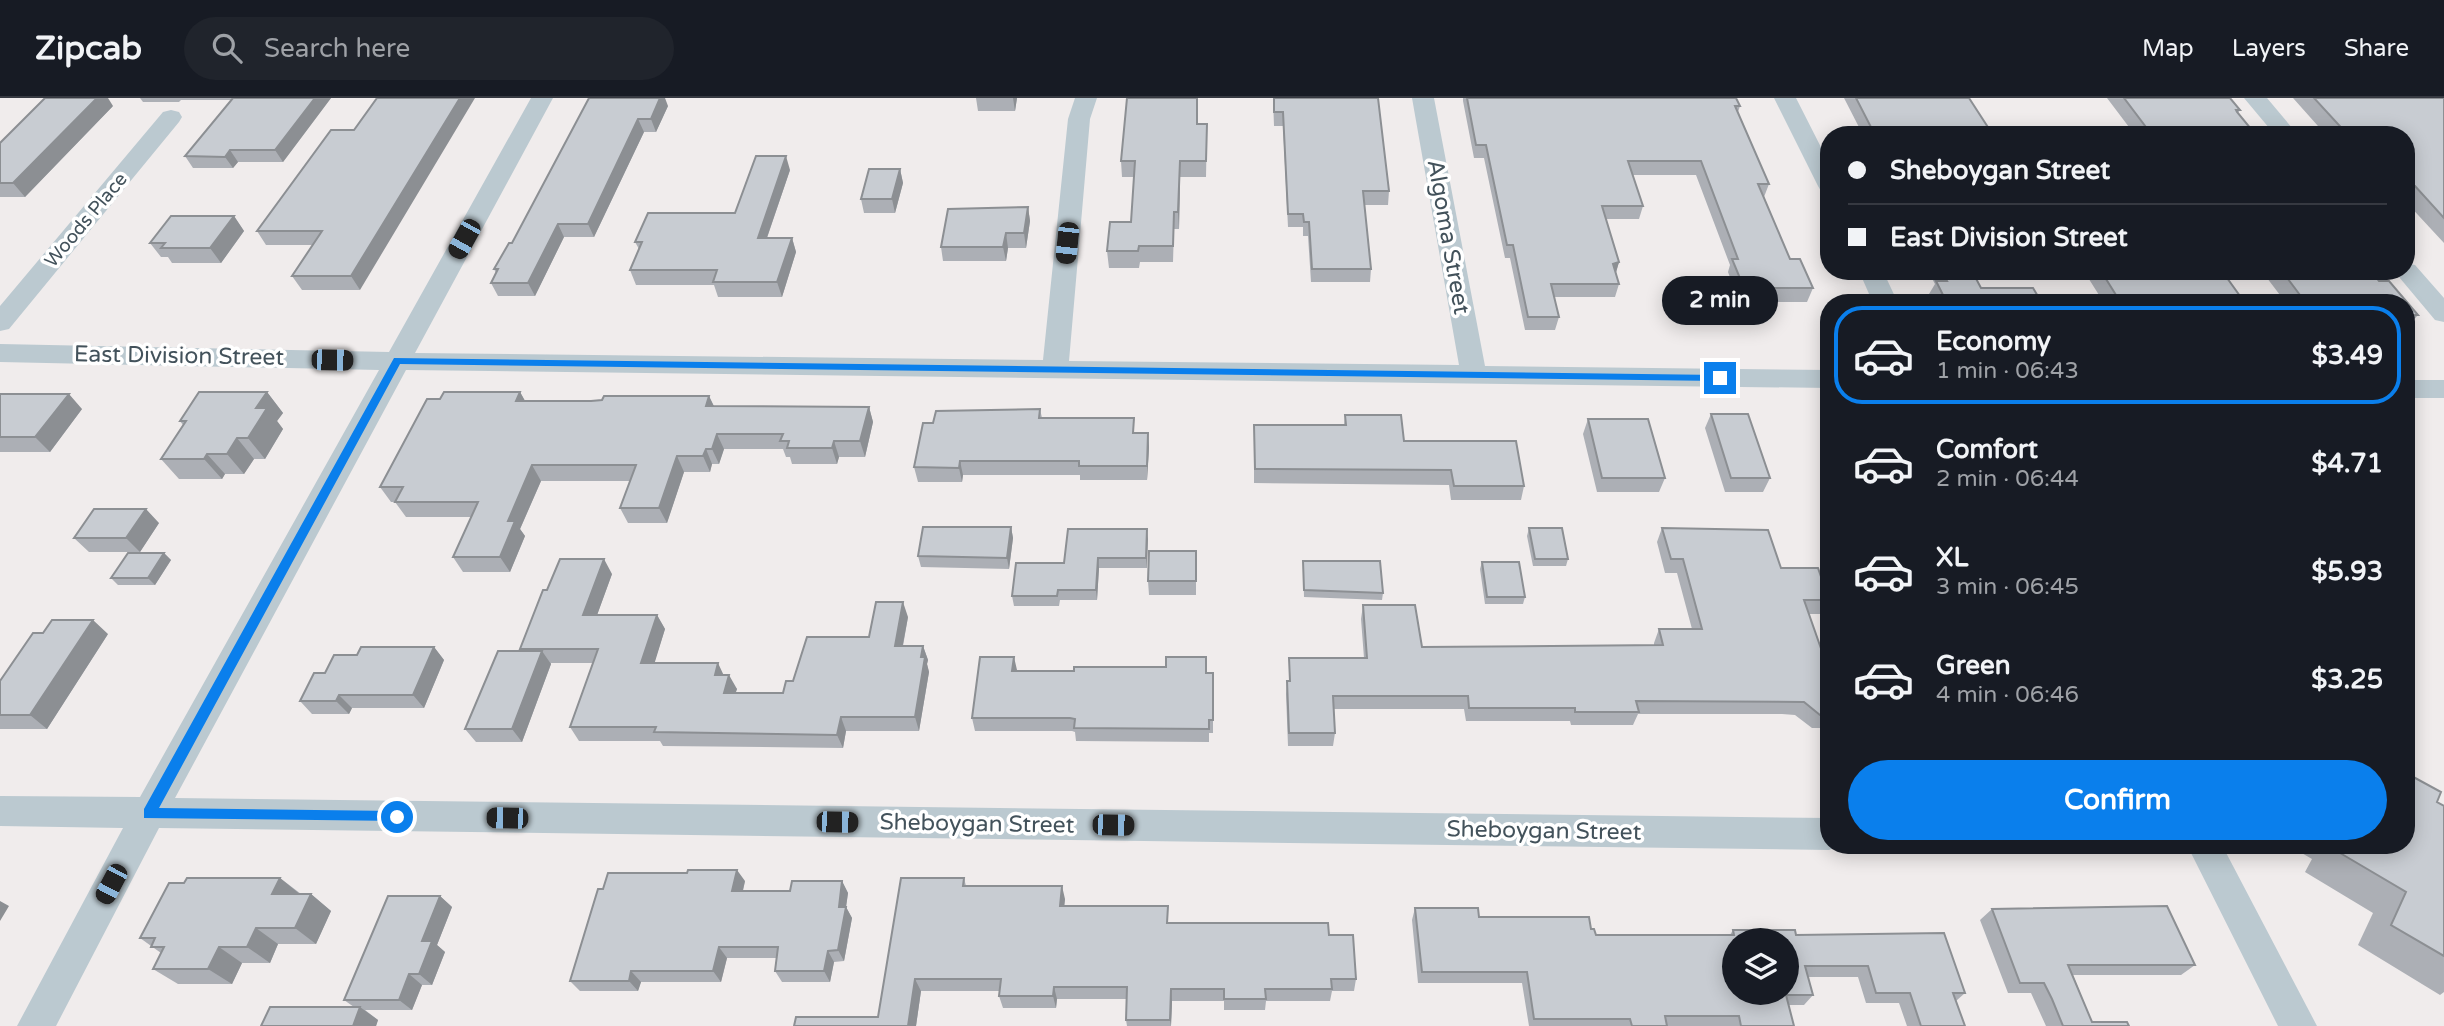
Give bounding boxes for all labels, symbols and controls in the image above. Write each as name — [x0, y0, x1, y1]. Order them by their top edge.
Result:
search box — [184, 17, 674, 80]
text: Zipcab — [35, 29, 142, 68]
icon: search — [208, 29, 246, 67]
text: Search here — [264, 33, 410, 64]
text: Map — [2142, 34, 2194, 63]
text: Layers — [2232, 34, 2306, 63]
text: Share — [2344, 34, 2409, 63]
text: Sheboygan Street — [1890, 155, 2110, 186]
street label: Algoma Street — [1421, 157, 1475, 317]
street label: Woods Place — [40, 168, 132, 272]
car — [445, 216, 484, 262]
car — [1055, 221, 1080, 265]
text: East Division Street — [1890, 222, 2128, 253]
callout: 2 min — [1662, 276, 1778, 326]
text: 2 min — [1689, 286, 1751, 314]
icon: car — [1852, 324, 1915, 387]
text: Economy — [1936, 326, 2051, 357]
street label: East Division Street — [74, 340, 285, 372]
text: $3.49 — [2312, 340, 2383, 371]
car — [311, 349, 354, 371]
text: 1 min · 06:43 — [1936, 357, 2079, 385]
route end — [1704, 362, 1736, 394]
icon: car — [1852, 432, 1915, 495]
text: Comfort — [1936, 434, 2038, 465]
text: $4.71 — [2311, 448, 2383, 479]
text: 2 min · 06:44 — [1936, 465, 2079, 493]
icon: car — [1852, 540, 1915, 603]
text: XL — [1936, 542, 1968, 573]
text: $5.93 — [2311, 556, 2383, 587]
text: 3 min · 06:45 — [1936, 573, 2079, 601]
icon: car — [1852, 648, 1915, 711]
text: Green — [1936, 650, 2011, 681]
text: $3.25 — [2311, 664, 2383, 695]
text: 4 min · 06:46 — [1936, 681, 2079, 709]
button: Confirm — [1848, 760, 2387, 840]
route start — [381, 801, 413, 833]
car — [486, 807, 529, 829]
street label: Sheboygan Street — [879, 808, 1075, 840]
car — [816, 811, 859, 833]
car — [1092, 814, 1135, 836]
street label: Sheboygan Street — [1446, 815, 1642, 847]
car — [92, 861, 131, 907]
map controls — [1722, 928, 1799, 1005]
button: layers — [1722, 928, 1799, 1005]

